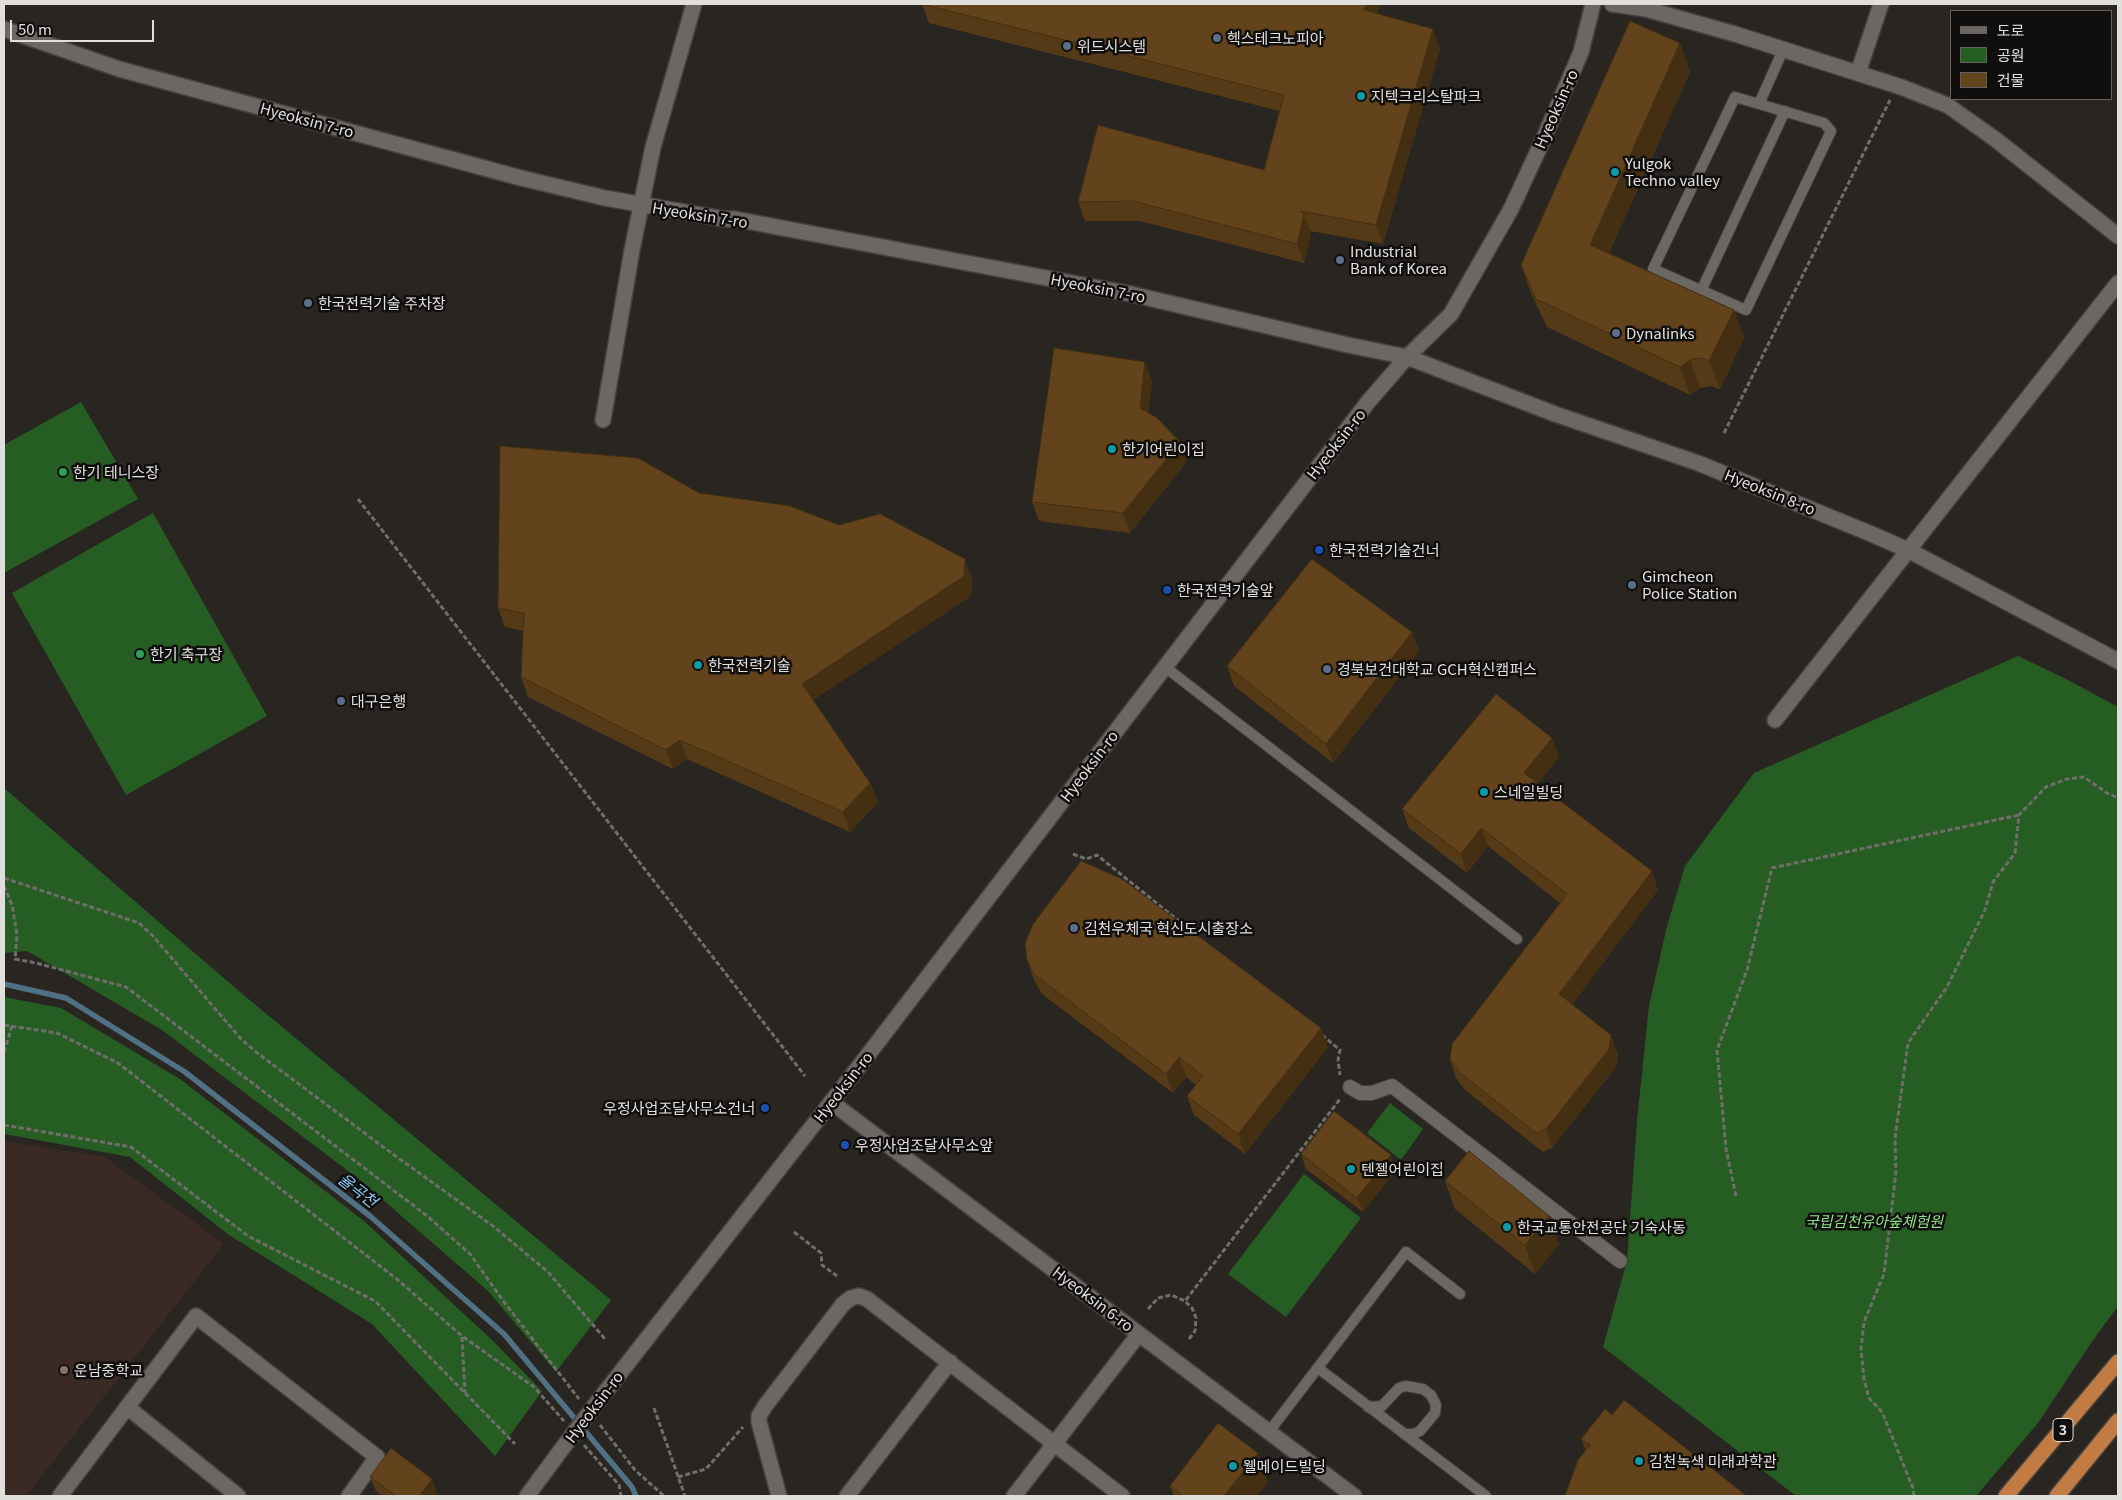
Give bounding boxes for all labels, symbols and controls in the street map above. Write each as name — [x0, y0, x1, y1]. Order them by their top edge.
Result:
scale bar — [12, 10, 156, 42]
legend — [1950, 10, 2112, 100]
text: 50 m — [18, 18, 52, 39]
text: 도로 — [1997, 19, 2025, 40]
place label: 헥스테크노피아 — [1227, 29, 1324, 47]
marker: 헥스테크노피아 — [1211, 32, 1223, 44]
place label: 위드시스템 — [1077, 37, 1146, 55]
marker: 위드시스템 — [1061, 40, 1073, 52]
text: 공원 — [1997, 44, 2025, 65]
street label: Hyeoksin-ro — [1531, 67, 1581, 151]
text: 건물 — [1997, 69, 2025, 90]
place label: 지텍크리스탈파크 — [1371, 87, 1481, 105]
marker: 지텍크리스탈파크 — [1355, 90, 1367, 102]
street label: Hyeoksin 7-ro — [258, 99, 356, 141]
place label: Yulgok Techno valley — [1625, 154, 1720, 189]
marker: Yulgok Techno valley — [1609, 166, 1621, 178]
street label: Hyeoksin 7-ro — [651, 199, 749, 231]
place label: Industrial Bank of Korea — [1350, 242, 1447, 277]
marker: Industrial Bank of Korea — [1334, 254, 1346, 266]
street label: Hyeoksin 7-ro — [1049, 270, 1147, 306]
place label: 한국전력기술 주차장 — [318, 294, 446, 312]
marker: 한국전력기술 주차장 — [302, 297, 314, 309]
place label: Dynalinks — [1626, 324, 1695, 342]
marker: Dynalinks — [1610, 327, 1622, 339]
street label: Hyeoksin-ro — [1303, 405, 1369, 483]
place label: 한기어린이집 — [1122, 440, 1205, 458]
marker: 한기어린이집 — [1106, 443, 1118, 455]
place label: 한기 테니스장 — [73, 463, 159, 481]
marker: 한기 테니스장 — [57, 466, 69, 478]
street label: Hyeoksin 8-ro — [1722, 466, 1818, 518]
place label: 한국전력기술건너 — [1329, 541, 1439, 559]
marker: 한국전력기술건너 — [1313, 544, 1325, 556]
place label: Gimcheon Police Station — [1642, 567, 1737, 602]
marker: Gimcheon Police Station — [1626, 579, 1638, 591]
place label: 한국전력기술앞 — [1177, 581, 1274, 599]
marker: 한국전력기술앞 — [1161, 584, 1173, 596]
place label: 한기 축구장 — [150, 645, 222, 663]
marker: 한기 축구장 — [134, 648, 146, 660]
place label: 한국전력기술 — [708, 656, 791, 674]
marker: 한국전력기술 — [692, 659, 704, 671]
place label: 경북보건대학교 GCH혁신캠퍼스 — [1337, 660, 1537, 678]
marker: 경북보건대학교 GCH혁신캠퍼스 — [1321, 663, 1333, 675]
place label: 대구은행 — [351, 692, 406, 710]
marker: 대구은행 — [335, 695, 347, 707]
street label: Hyeoksin-ro — [1056, 727, 1122, 805]
place label: 스네일빌딩 — [1494, 783, 1563, 801]
marker: 스네일빌딩 — [1478, 786, 1490, 798]
place label: 김천우체국 혁신도시출장소 — [1084, 919, 1253, 937]
marker: 김천우체국 혁신도시출장소 — [1068, 922, 1080, 934]
street label: Hyeoksin-ro — [810, 1048, 876, 1126]
place label: 우정사업조달사무소건너 — [603, 1099, 755, 1117]
marker: 우정사업조달사무소건너 — [759, 1102, 771, 1114]
place label: 우정사업조달사무소앞 — [855, 1136, 993, 1154]
marker: 우정사업조달사무소앞 — [839, 1139, 851, 1151]
place label: 텐젤어린이집 — [1361, 1160, 1444, 1178]
marker: 텐젤어린이집 — [1345, 1163, 1357, 1175]
water label: 율곡천 — [335, 1169, 381, 1211]
park label: 국립김천유아숲체험원 — [1805, 1212, 1943, 1230]
place label: 한국교통안전공단 기숙사동 — [1517, 1218, 1686, 1236]
marker: 한국교통안전공단 기숙사동 — [1501, 1221, 1513, 1233]
street label: Hyeoksin 6-ro — [1049, 1263, 1137, 1335]
place label: 운남중학교 — [74, 1361, 143, 1379]
marker: 운남중학교 — [58, 1364, 70, 1376]
street label: Hyeoksin-ro — [561, 1368, 627, 1446]
road number: 3 — [2053, 1418, 2073, 1442]
place label: 김천녹색 미래과학관 — [1649, 1452, 1777, 1470]
marker: 김천녹색 미래과학관 — [1633, 1455, 1645, 1467]
place label: 웰메이드빌딩 — [1243, 1457, 1326, 1475]
marker: 웰메이드빌딩 — [1227, 1460, 1239, 1472]

